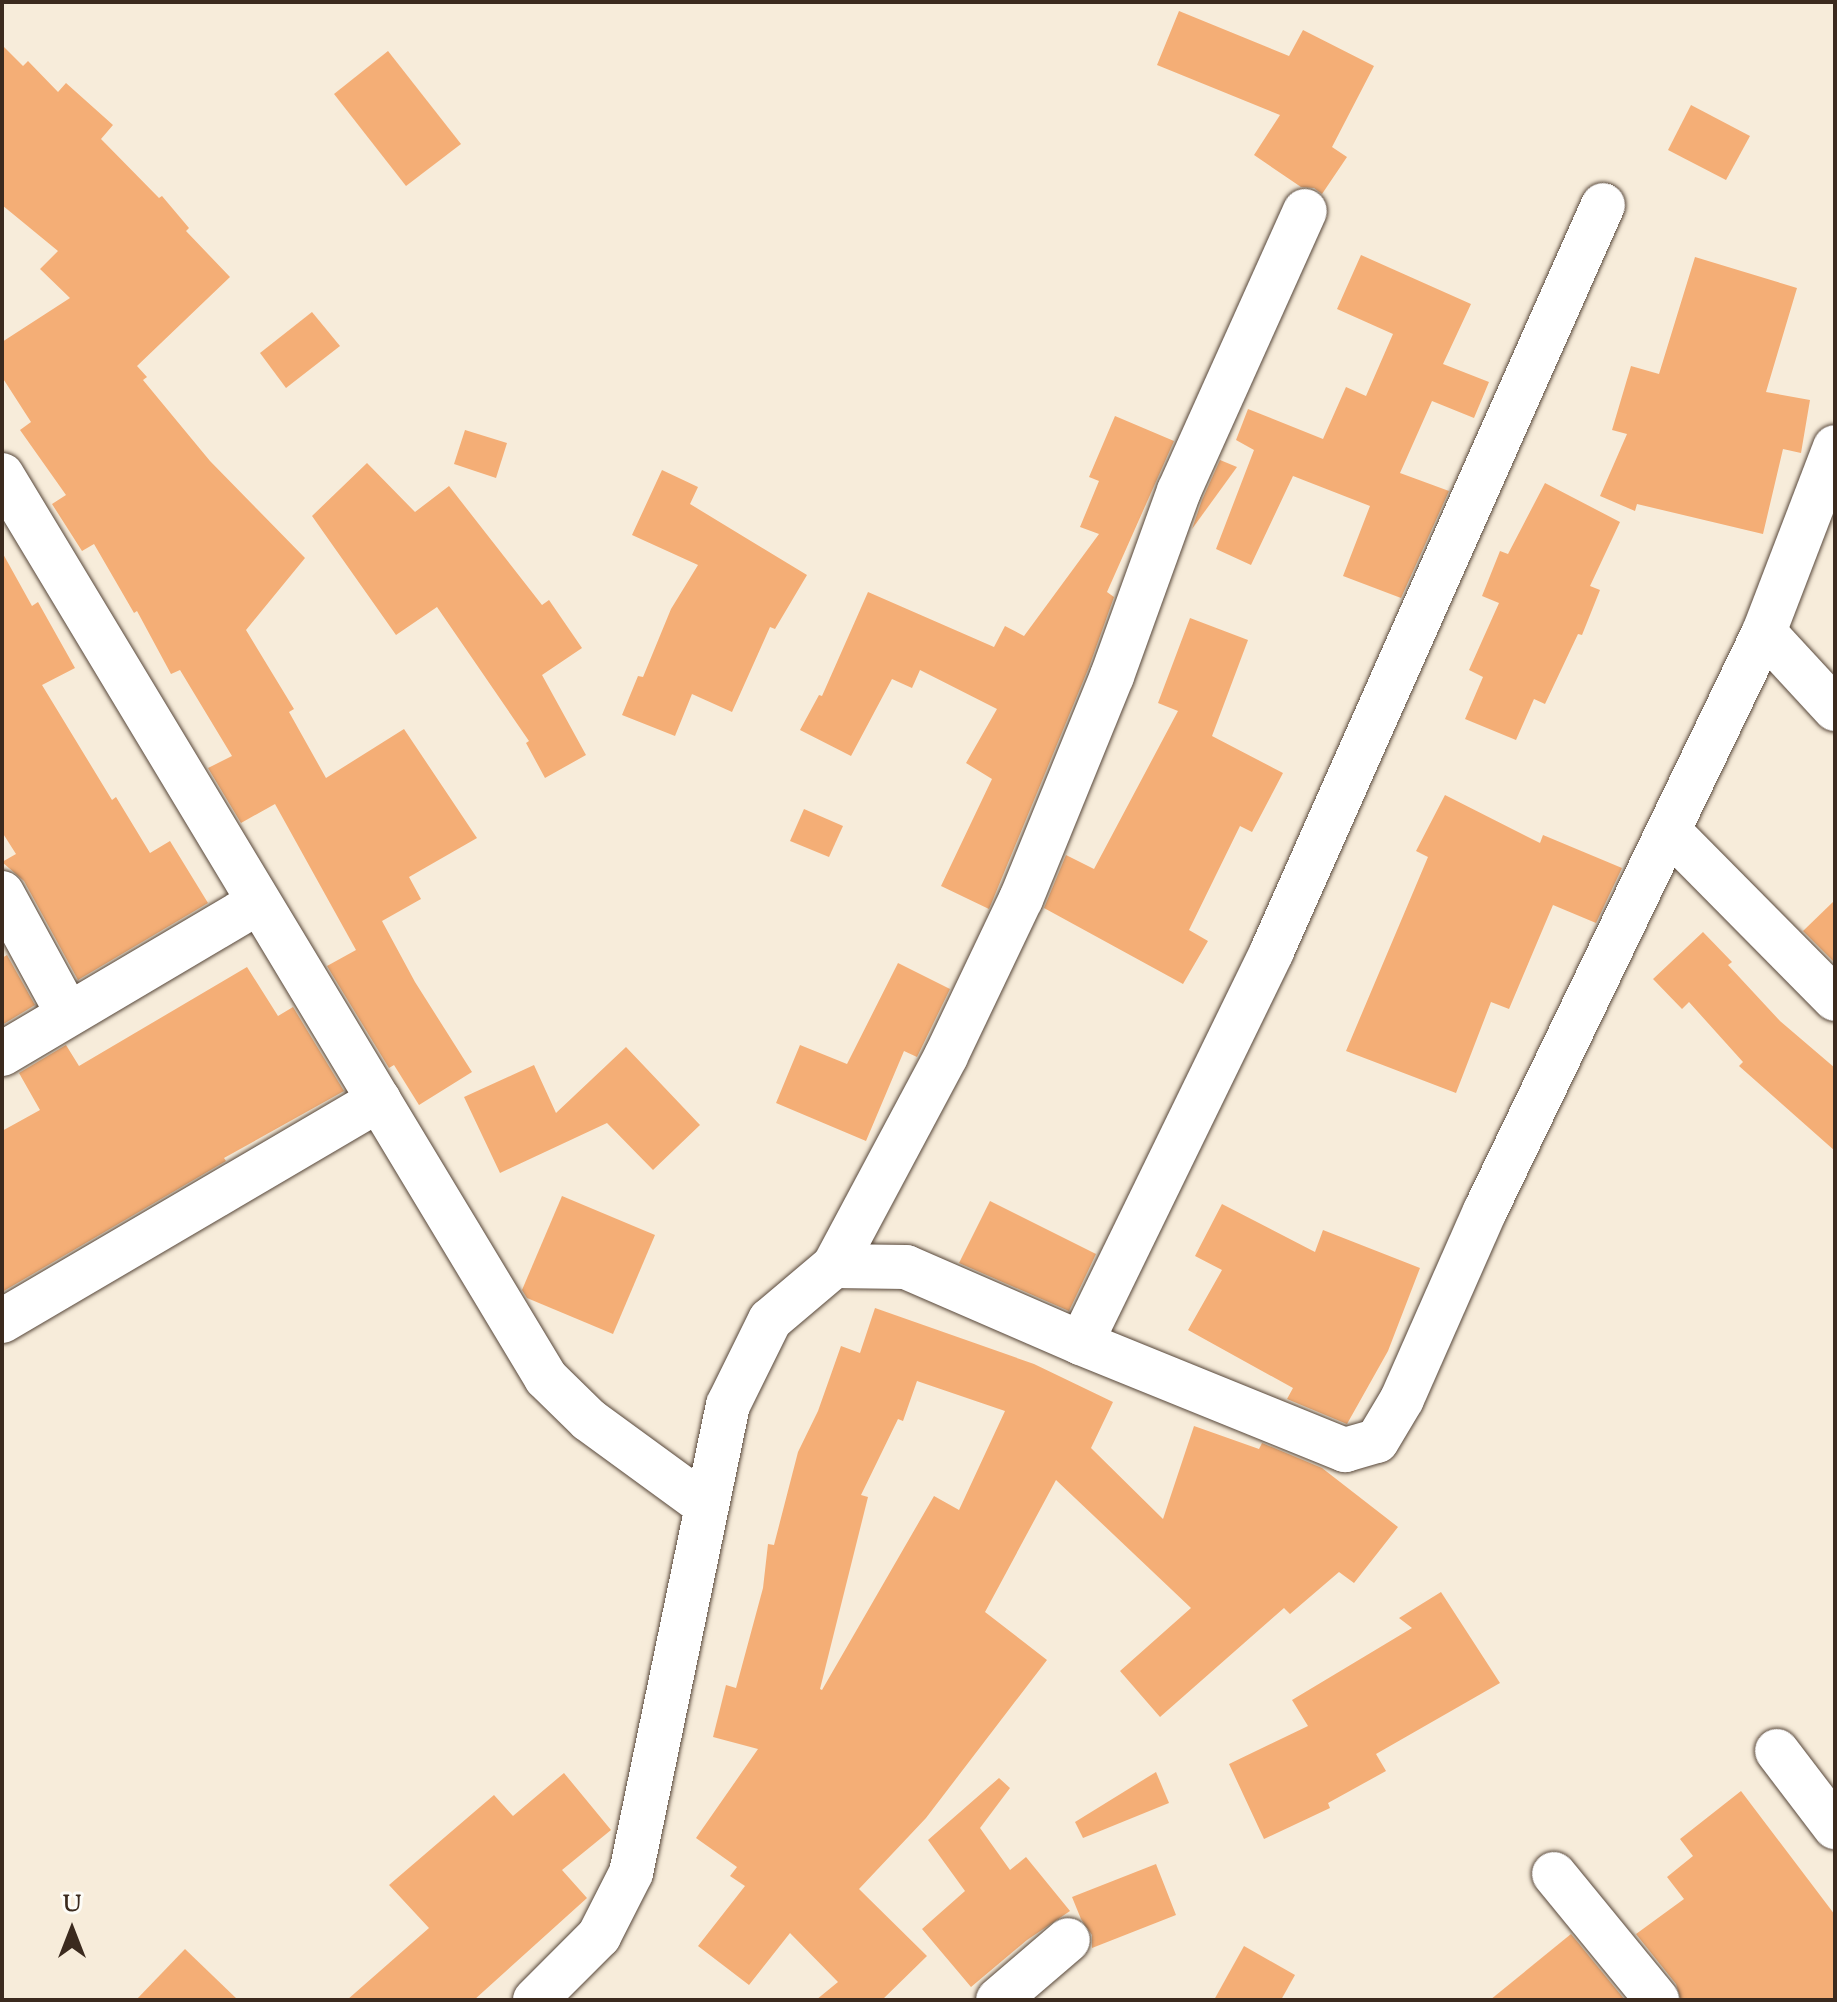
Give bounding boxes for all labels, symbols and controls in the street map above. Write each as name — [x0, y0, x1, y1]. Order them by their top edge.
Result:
north arrow — [32, 1890, 112, 1970]
text: U — [63, 1890, 81, 1922]

